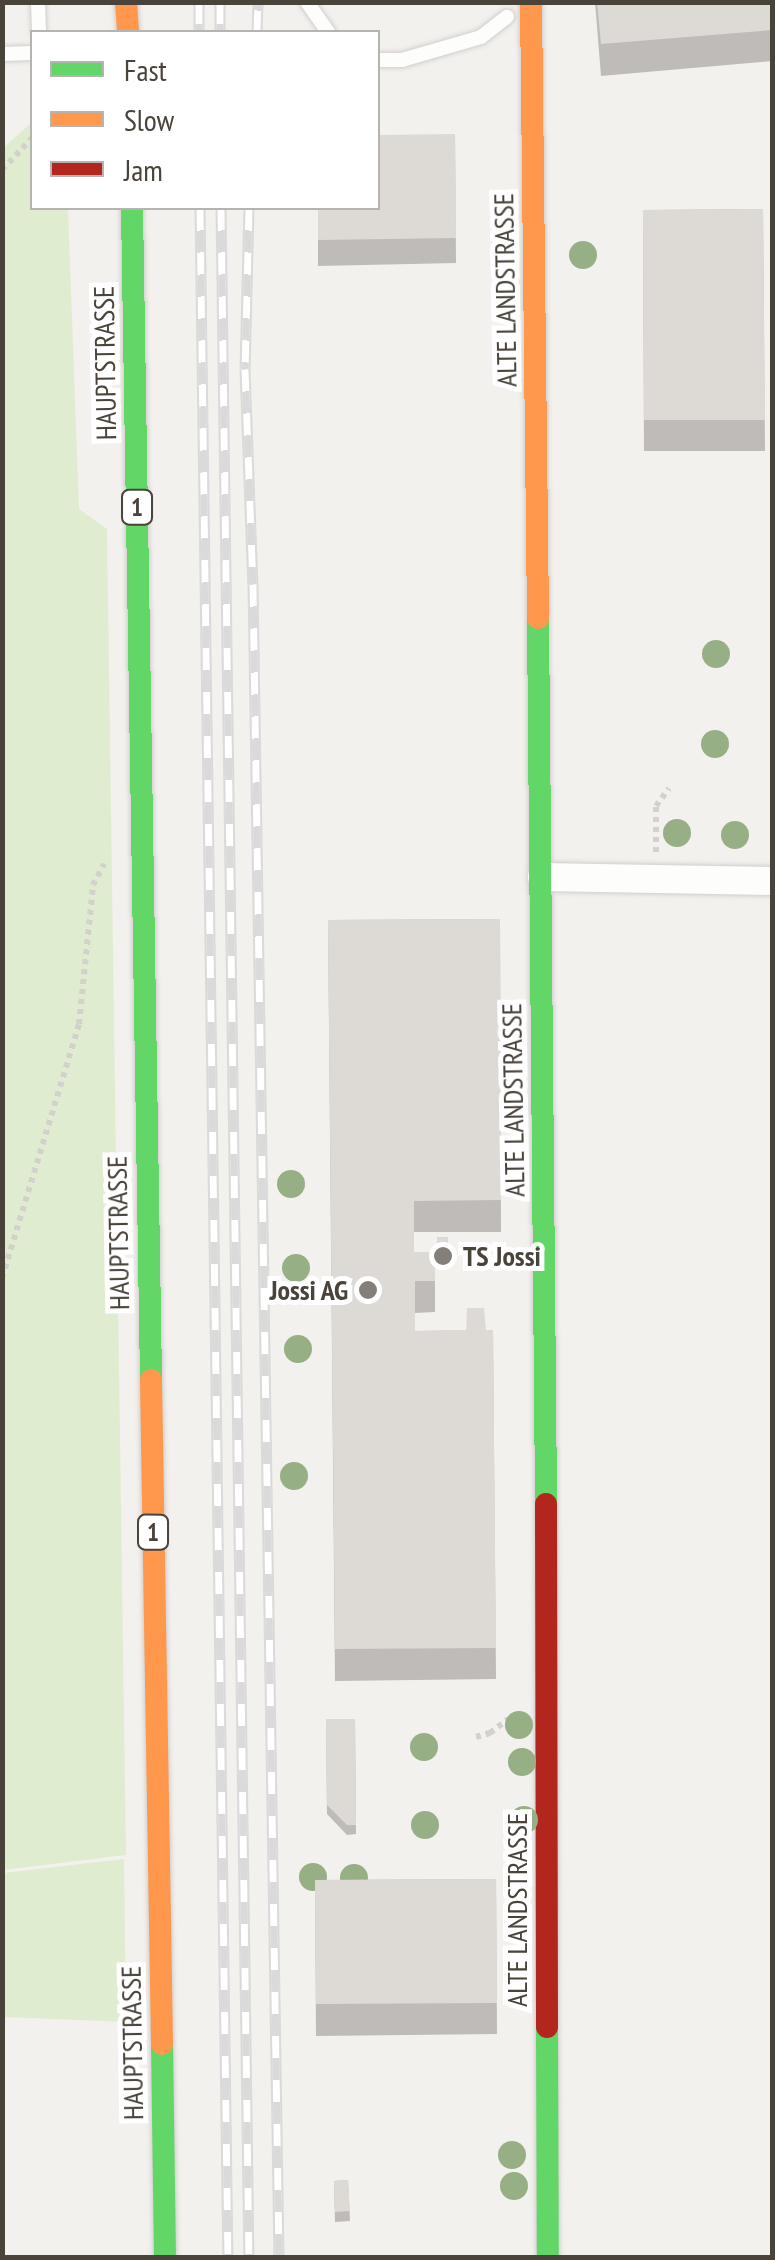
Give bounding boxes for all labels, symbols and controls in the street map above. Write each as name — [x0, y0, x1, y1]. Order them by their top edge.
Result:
legend — [30, 30, 380, 210]
text: Fast — [124, 50, 167, 89]
text: Slow — [124, 100, 174, 139]
text: Jam — [124, 150, 163, 189]
street label: ALTE LANDSTRASSE — [487, 193, 523, 387]
street label: HAUPTSTRASSE — [87, 286, 123, 440]
road number: 1 — [120, 487, 154, 527]
street label: ALTE LANDSTRASSE — [495, 1003, 531, 1197]
street label: HAUPTSTRASSE — [100, 1156, 136, 1310]
place label: TS Jossi — [463, 1239, 541, 1273]
marker: TS Jossi — [432, 1245, 454, 1267]
place label: Jossi AG — [268, 1273, 348, 1307]
marker: Jossi AG — [357, 1279, 379, 1301]
road number: 1 — [136, 1512, 170, 1552]
street label: ALTE LANDSTRASSE — [500, 1813, 534, 2007]
street label: HAUPTSTRASSE — [114, 1966, 150, 2120]

